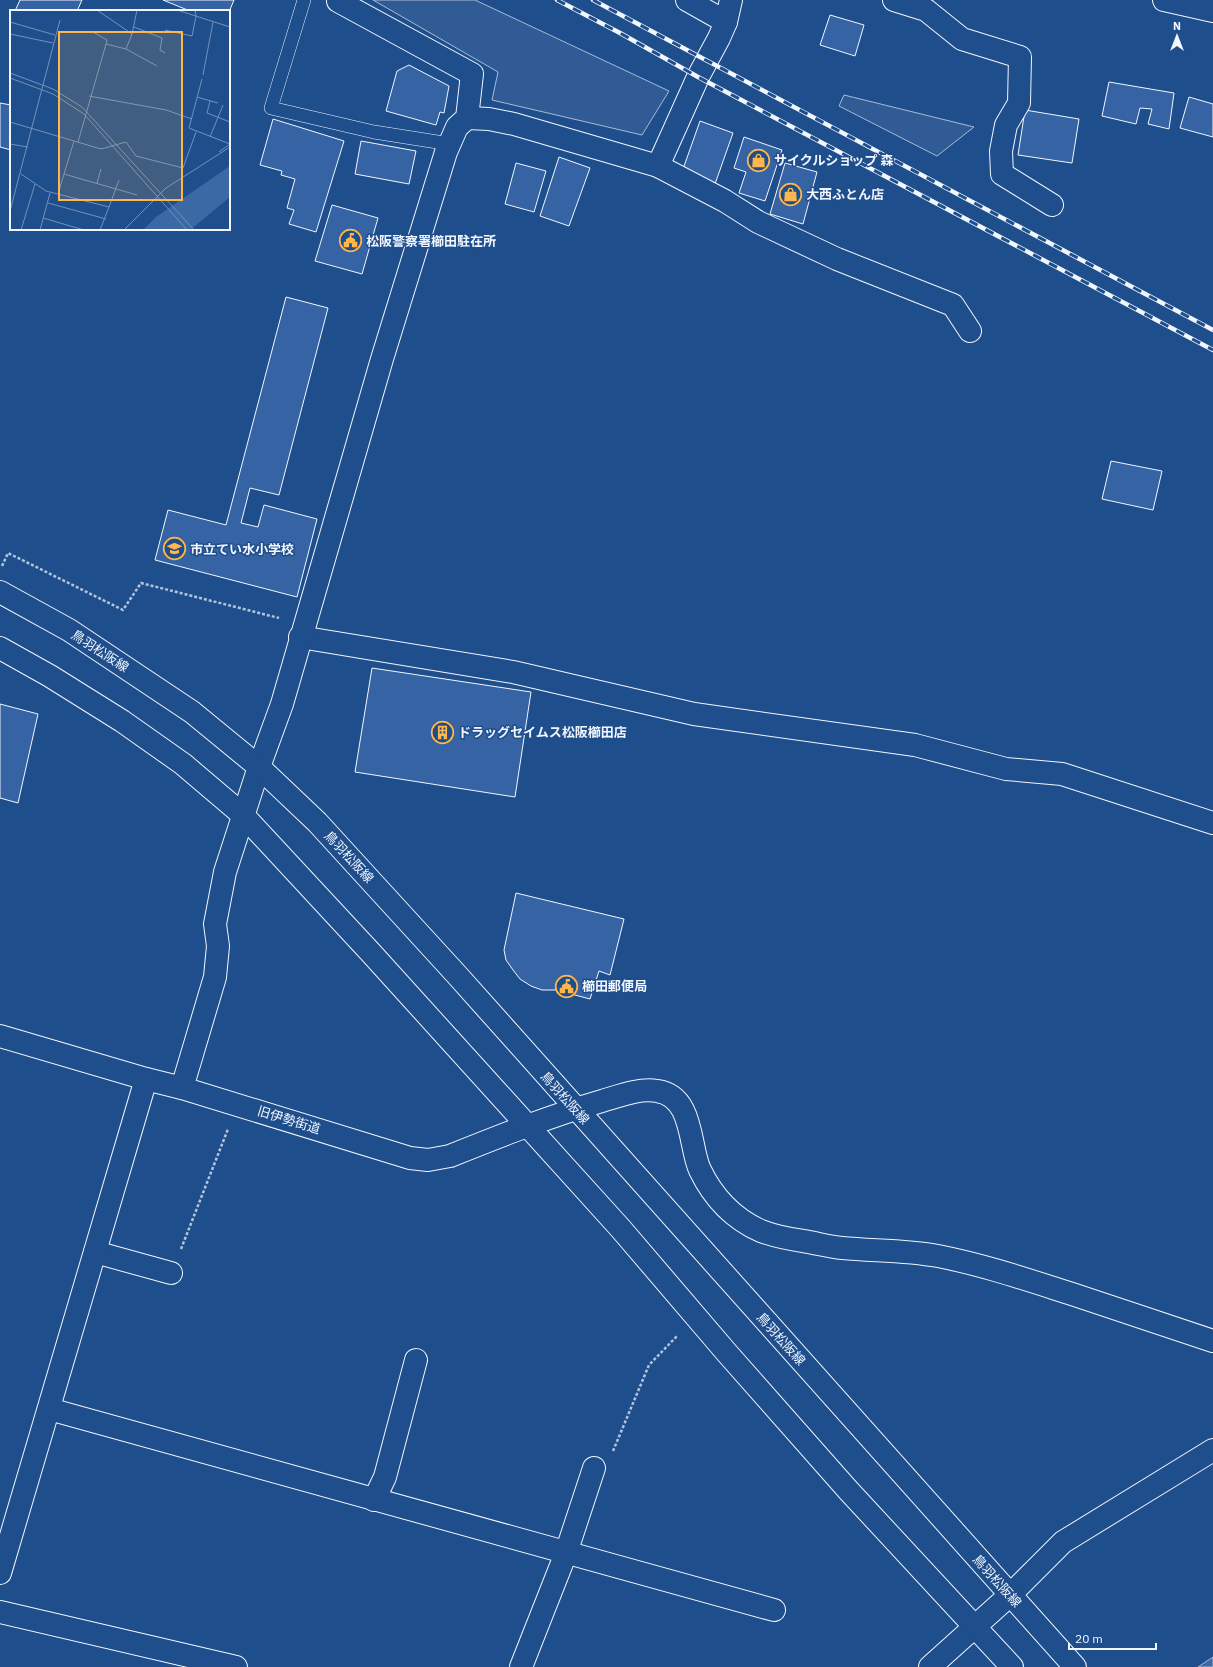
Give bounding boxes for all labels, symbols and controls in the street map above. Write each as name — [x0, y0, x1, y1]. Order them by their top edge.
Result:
inset map — [10, 10, 230, 230]
north arrow — [1157, 16, 1197, 56]
text: N — [1173, 19, 1181, 33]
shop icon: サイクルショップ 森 — [746, 147, 772, 173]
place label: サイクルショップ 森 — [774, 152, 893, 169]
shop icon: 大西ふとん店 — [778, 181, 804, 207]
place label: 大西ふとん店 — [806, 186, 884, 203]
public building icon: 松阪警察署櫛田駐在所 — [337, 228, 363, 254]
place label: 松阪警察署櫛田駐在所 — [366, 233, 496, 250]
school or university icon: 市立てい水小学校 — [162, 536, 188, 562]
place label: 市立てい水小学校 — [190, 541, 294, 558]
street label: 鳥羽松阪線 — [68, 626, 132, 676]
building icon: ドラッグセイムス松阪櫛田店 — [430, 719, 456, 745]
place label: ドラッグセイムス松阪櫛田店 — [458, 724, 627, 741]
street label: 鳥羽松阪線 — [321, 827, 377, 887]
public building icon: 櫛田郵便局 — [554, 973, 580, 999]
place label: 櫛田郵便局 — [582, 978, 647, 995]
street label: 鳥羽松阪線 — [537, 1068, 593, 1128]
street label: 旧伊勢街道 — [255, 1102, 323, 1138]
street label: 鳥羽松阪線 — [753, 1309, 809, 1369]
street label: 鳥羽松阪線 — [969, 1551, 1025, 1611]
scale bar — [1069, 1625, 1156, 1651]
text: 20 m — [1075, 1631, 1103, 1646]

